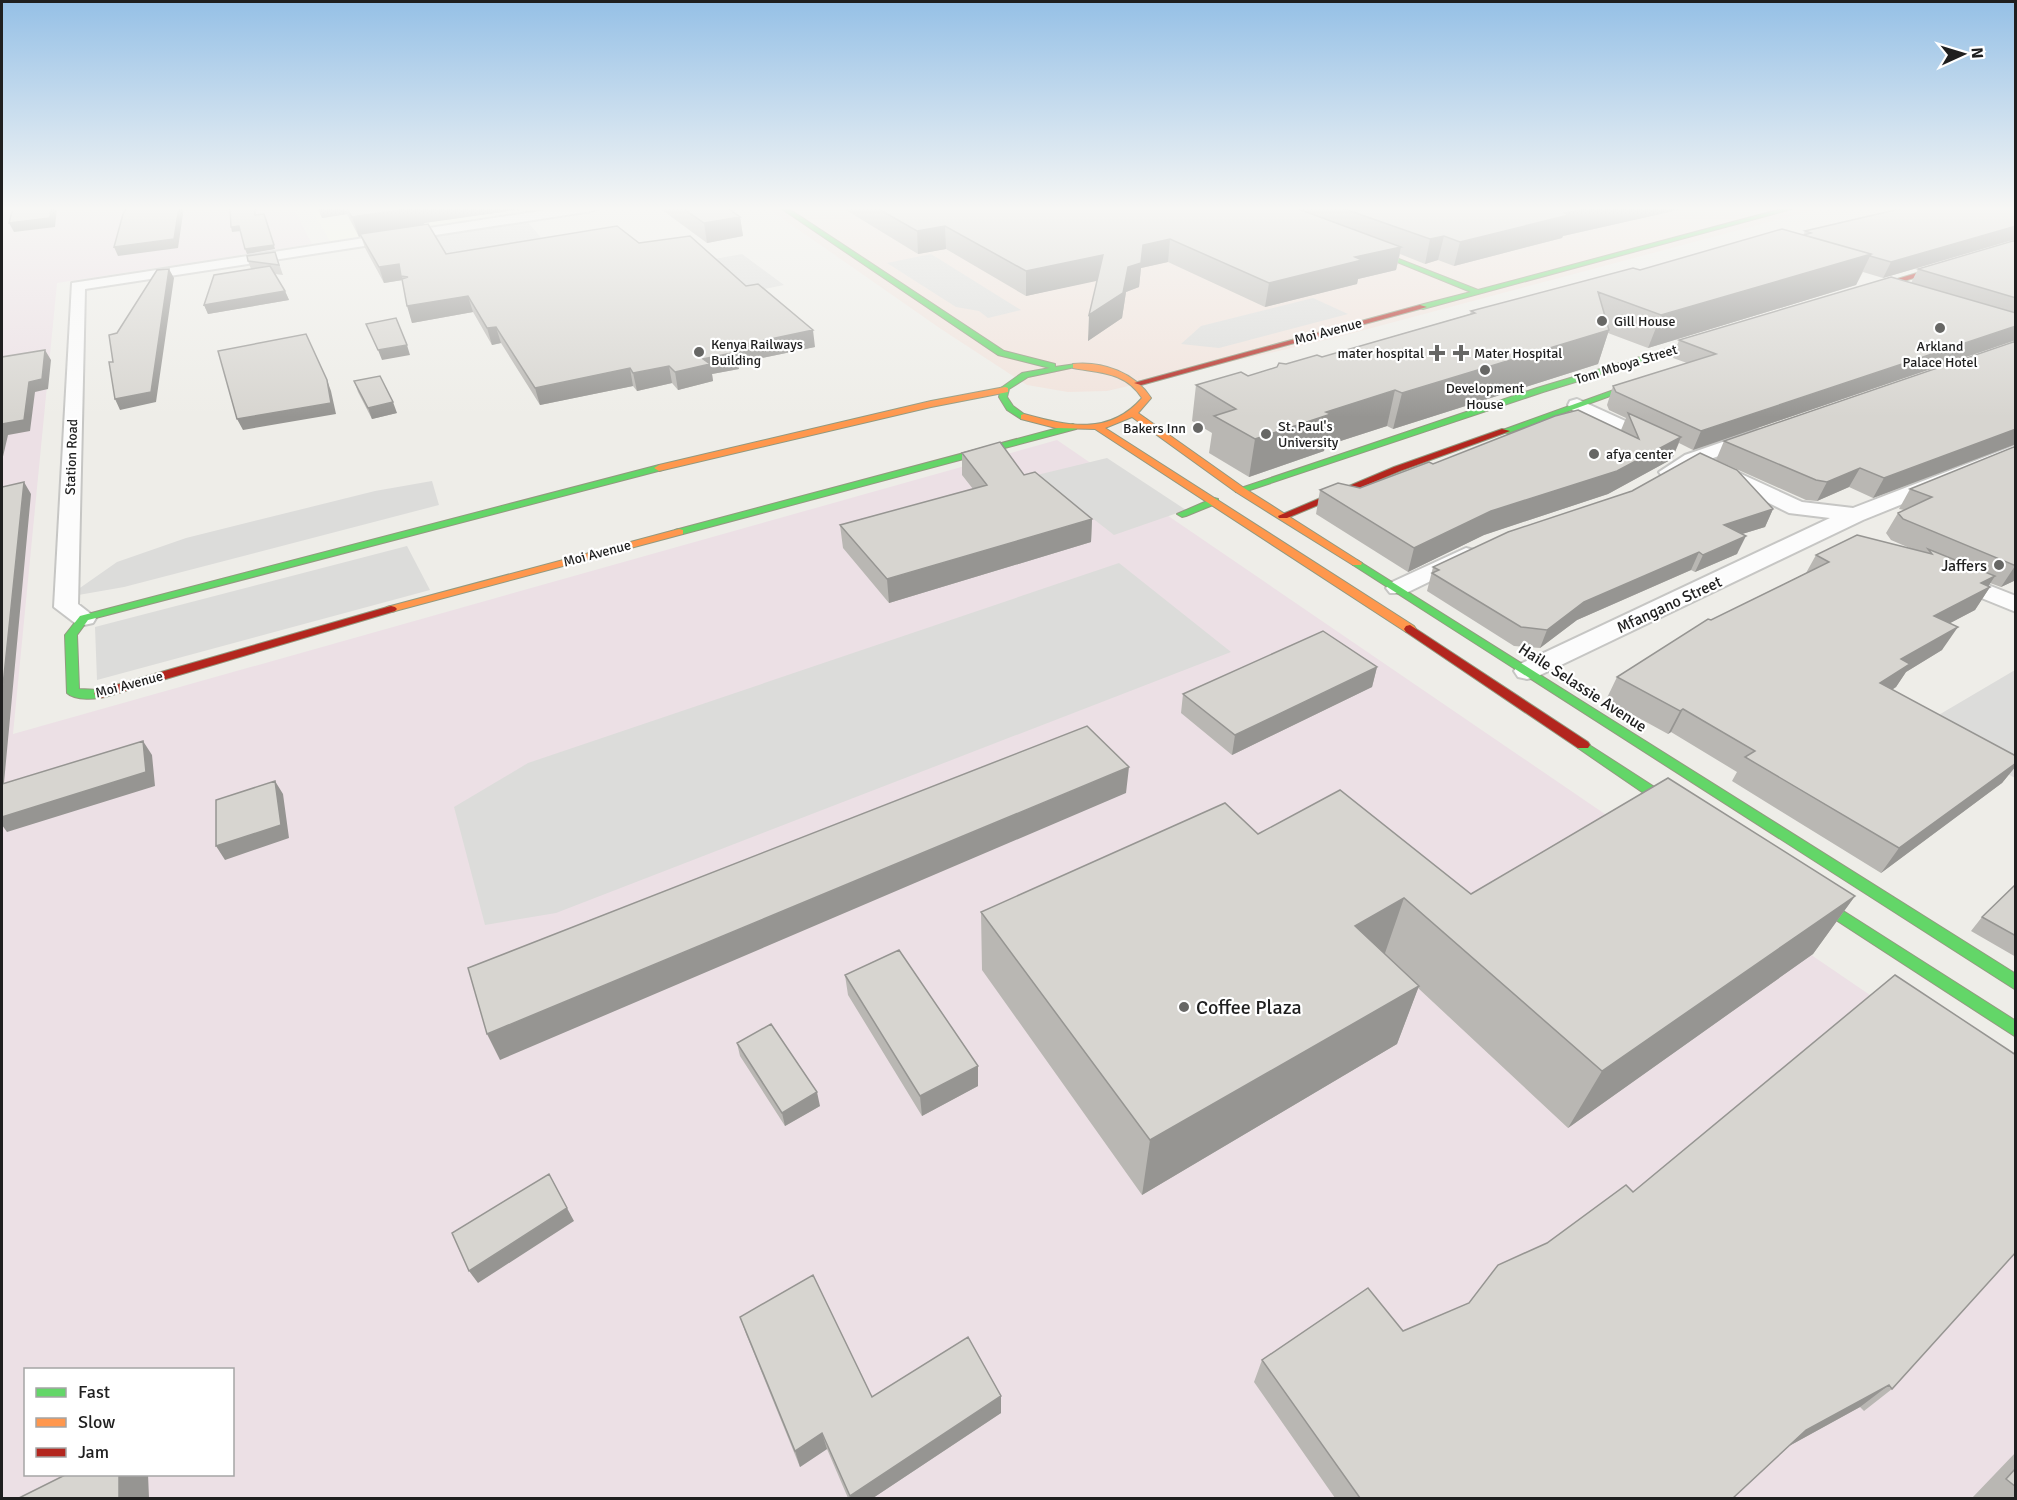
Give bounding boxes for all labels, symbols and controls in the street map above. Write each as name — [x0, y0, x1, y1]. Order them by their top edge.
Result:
north arrow — [1933, 24, 1993, 84]
text: N — [1967, 47, 1987, 59]
place label: Gill House — [1614, 313, 1675, 330]
street label: Moi Avenue — [1292, 314, 1364, 349]
marker: Gill House — [1595, 314, 1609, 328]
marker: Arkland Palace Hotel — [1933, 321, 1947, 335]
place label: Kenya Railways Building — [711, 336, 803, 369]
place label: Arkland Palace Hotel — [1903, 338, 1978, 371]
street label: Tom Mboya Street — [1573, 341, 1679, 388]
marker: mater hospital — [1428, 344, 1446, 362]
marker: Mater Hospital — [1452, 344, 1470, 362]
marker: Kenya Railways Building — [692, 345, 706, 359]
place label: mater hospital — [1338, 345, 1424, 362]
place label: Mater Hospital — [1474, 345, 1562, 362]
marker: Development House — [1478, 363, 1492, 377]
place label: Development House — [1446, 380, 1524, 413]
place label: St. Paul's University — [1278, 418, 1339, 451]
street label: Station Road — [62, 419, 81, 495]
place label: Bakers Inn — [1123, 420, 1186, 437]
marker: Bakers Inn — [1191, 421, 1205, 435]
marker: St. Paul's University — [1259, 427, 1273, 441]
place label: afya center — [1606, 446, 1674, 463]
marker: afya center — [1587, 447, 1601, 461]
street label: Moi Avenue — [561, 536, 633, 571]
place label: Jaffers — [1941, 556, 1987, 576]
marker: Jaffers — [1992, 558, 2006, 572]
street label: Mfangano Street — [1614, 572, 1726, 638]
street label: Haile Selassie Avenue — [1515, 639, 1650, 737]
street label: Moi Avenue — [93, 667, 165, 702]
place label: Coffee Plaza — [1196, 995, 1302, 1020]
marker: Coffee Plaza — [1177, 1000, 1191, 1014]
legend — [24, 1368, 234, 1476]
text: Fast — [78, 1381, 110, 1403]
text: Slow — [78, 1411, 115, 1433]
text: Jam — [78, 1441, 109, 1463]

